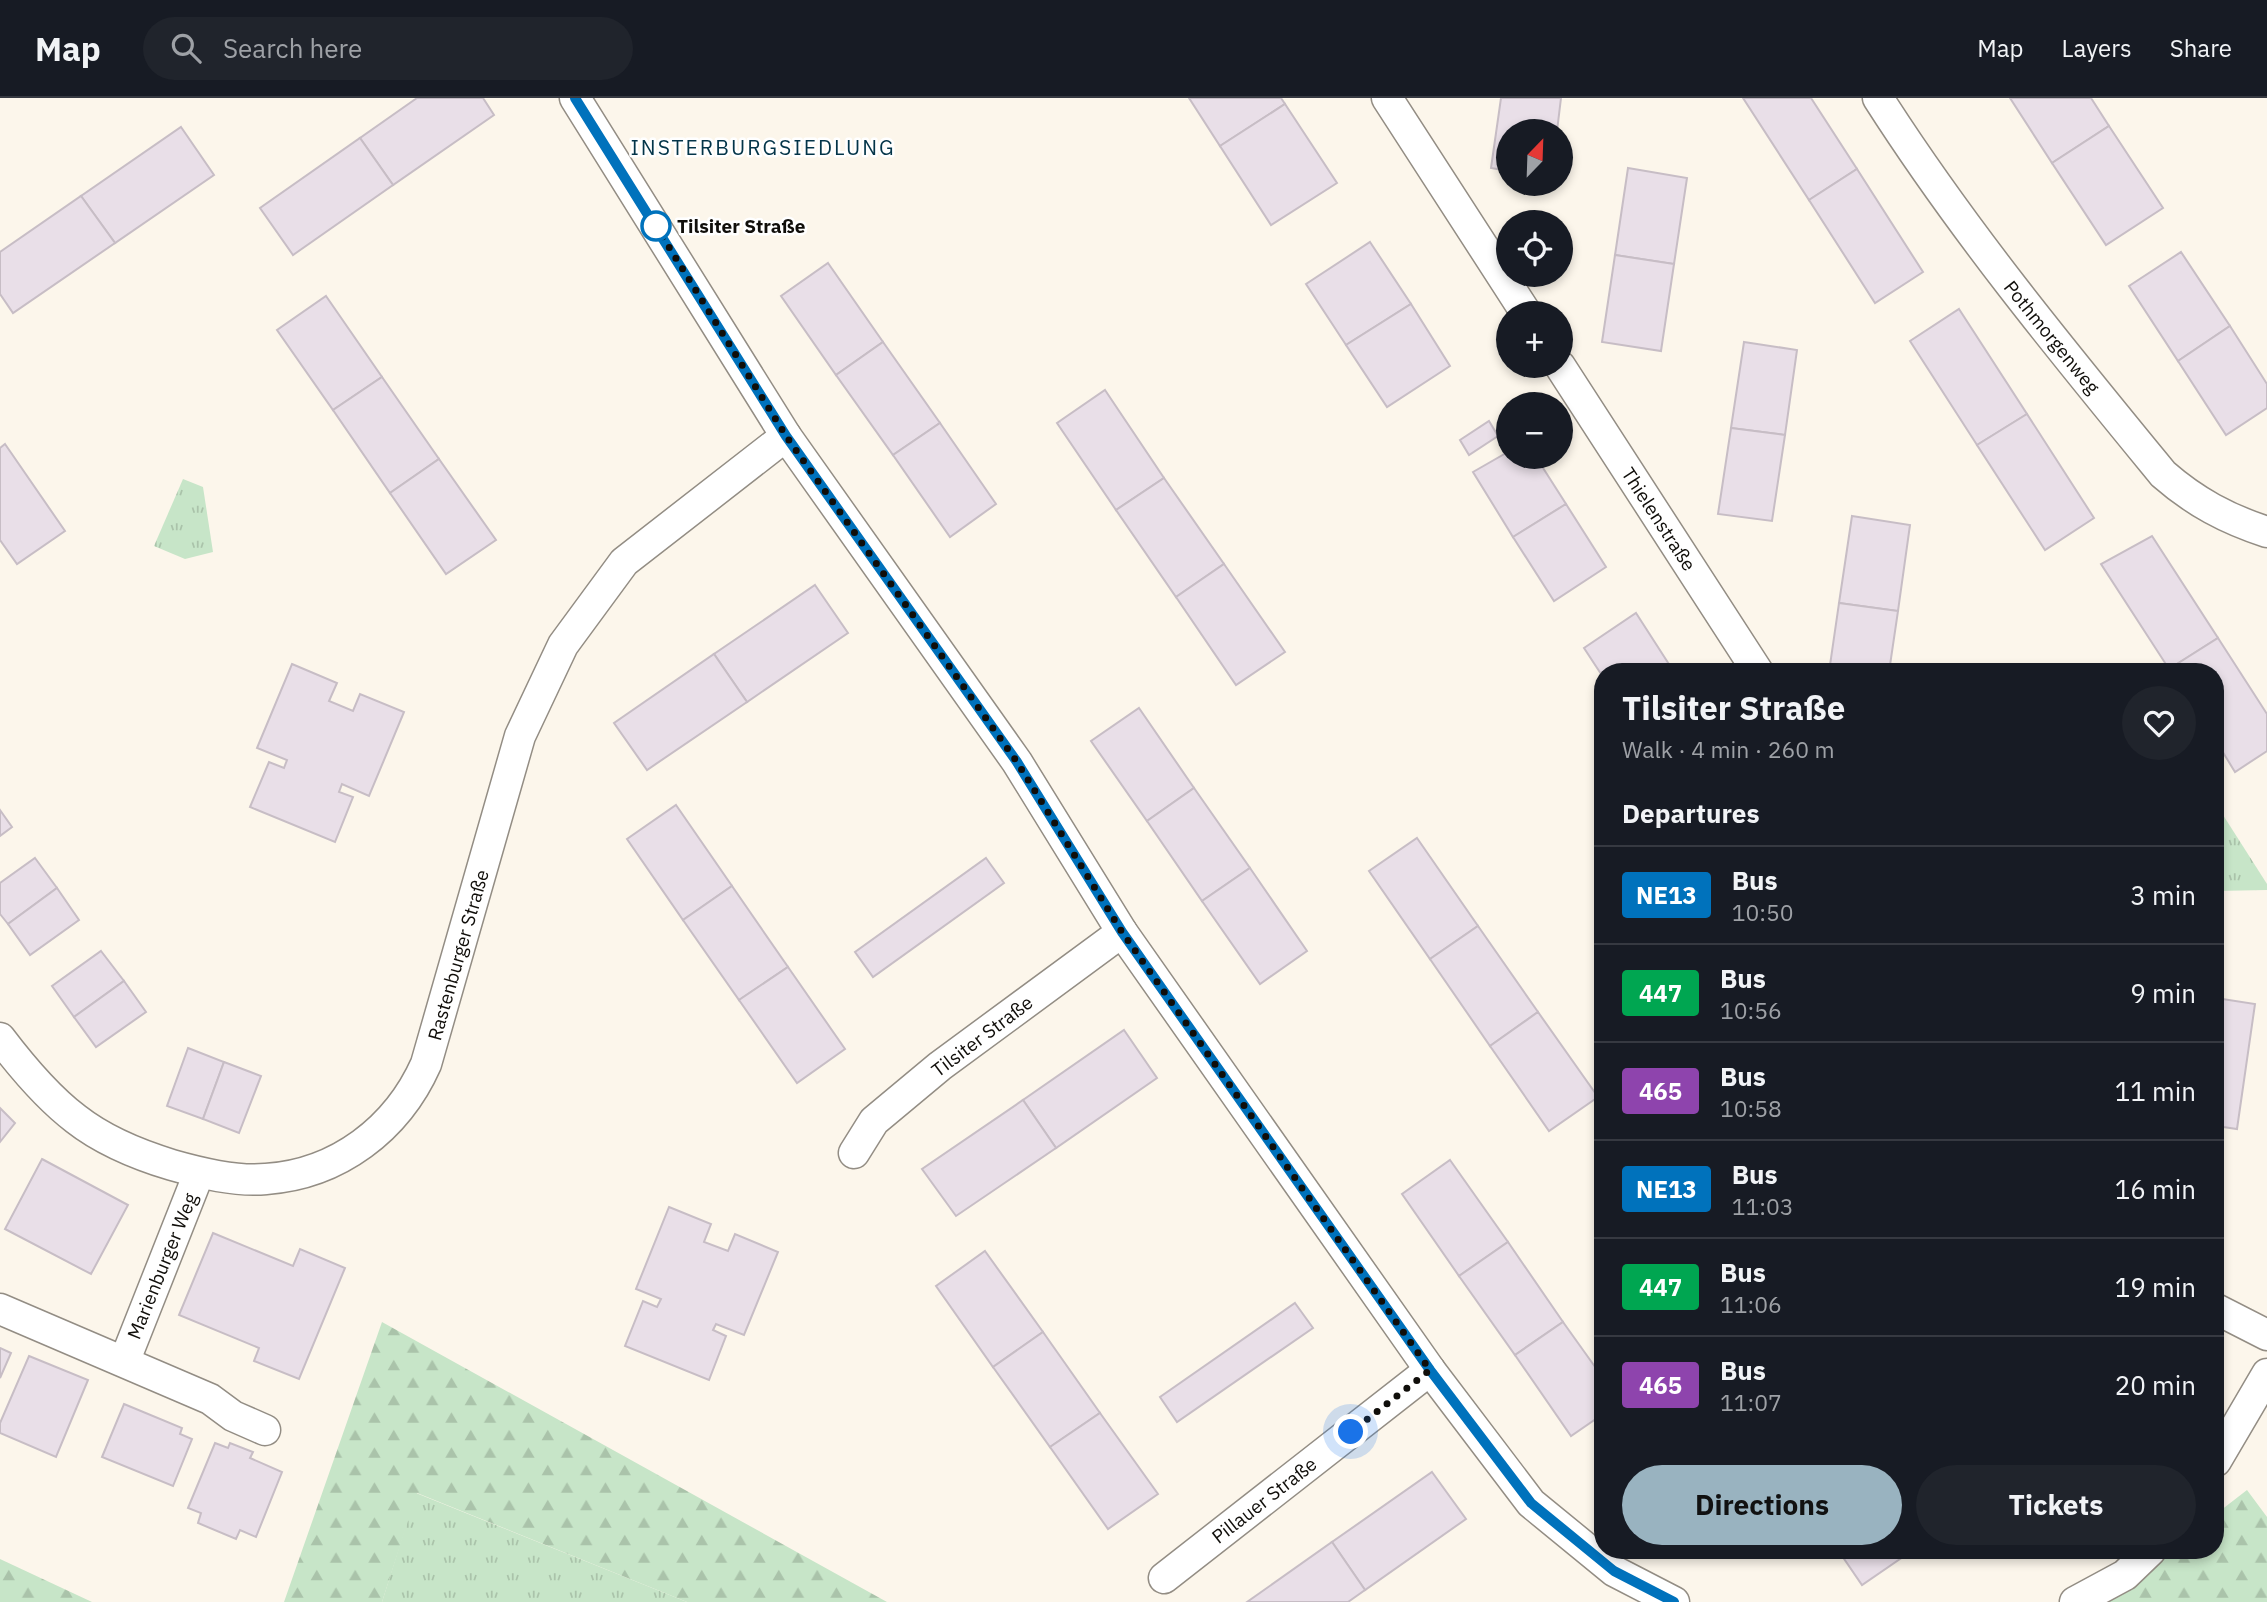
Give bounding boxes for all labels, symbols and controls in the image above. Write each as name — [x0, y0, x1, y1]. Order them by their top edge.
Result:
search box — [143, 17, 633, 80]
text: Map — [35, 27, 101, 70]
icon: search — [167, 29, 205, 67]
text: Search here — [223, 31, 362, 65]
text: Map — [1977, 32, 2024, 64]
text: Layers — [2062, 32, 2132, 64]
text: Share — [2170, 32, 2232, 64]
north arrow — [1496, 119, 1573, 196]
map controls — [1496, 119, 1573, 469]
district label: INSTERBURGSIEDLUNG — [630, 133, 896, 161]
button: locate — [1496, 210, 1573, 287]
marker: Tilsiter Straße — [641, 211, 671, 241]
place label: Tilsiter Straße — [677, 214, 806, 238]
street label: Pothmorgenweg — [1999, 275, 2105, 399]
button: + — [1496, 301, 1573, 378]
button: − — [1496, 392, 1573, 469]
street label: Thielenstraße — [1617, 463, 1701, 575]
text: Tilsiter Straße — [1622, 686, 1845, 729]
button: heart — [2122, 686, 2196, 760]
text: Walk · 4 min · 260 m — [1622, 734, 1835, 764]
text: Departures — [1622, 796, 1760, 830]
text: Bus — [1732, 863, 1778, 897]
street label: Rastenburger Straße — [422, 867, 494, 1043]
text: 3 min — [2130, 878, 2196, 912]
text: NE13 — [1636, 879, 1697, 911]
text: 10:50 — [1732, 897, 1794, 927]
text: Bus — [1720, 961, 1766, 995]
text: 9 min — [2130, 976, 2196, 1010]
text: 447 — [1639, 977, 1682, 1009]
street label: Tilsiter Straße — [927, 990, 1037, 1082]
text: 10:56 — [1720, 995, 1782, 1025]
text: Bus — [1720, 1059, 1766, 1093]
text: 11 min — [2115, 1074, 2196, 1108]
text: 465 — [1639, 1075, 1682, 1107]
text: 10:58 — [1720, 1093, 1782, 1123]
text: Bus — [1732, 1157, 1778, 1191]
text: 16 min — [2115, 1172, 2196, 1206]
text: NE13 — [1636, 1173, 1697, 1205]
street label: Marienburger Weg — [122, 1189, 202, 1343]
text: 11:03 — [1732, 1191, 1794, 1221]
text: Bus — [1720, 1255, 1766, 1289]
text: 19 min — [2115, 1270, 2196, 1304]
text: 447 — [1639, 1271, 1682, 1303]
text: 11:06 — [1720, 1289, 1782, 1319]
text: Bus — [1720, 1353, 1766, 1387]
text: 20 min — [2115, 1368, 2196, 1402]
text: 465 — [1639, 1369, 1682, 1401]
text: 11:07 — [1720, 1387, 1782, 1417]
your location — [1333, 1414, 1368, 1449]
street label: Pillauer Straße — [1207, 1452, 1321, 1548]
button: Directions — [1622, 1465, 1902, 1545]
button: Tickets — [1916, 1465, 2196, 1545]

